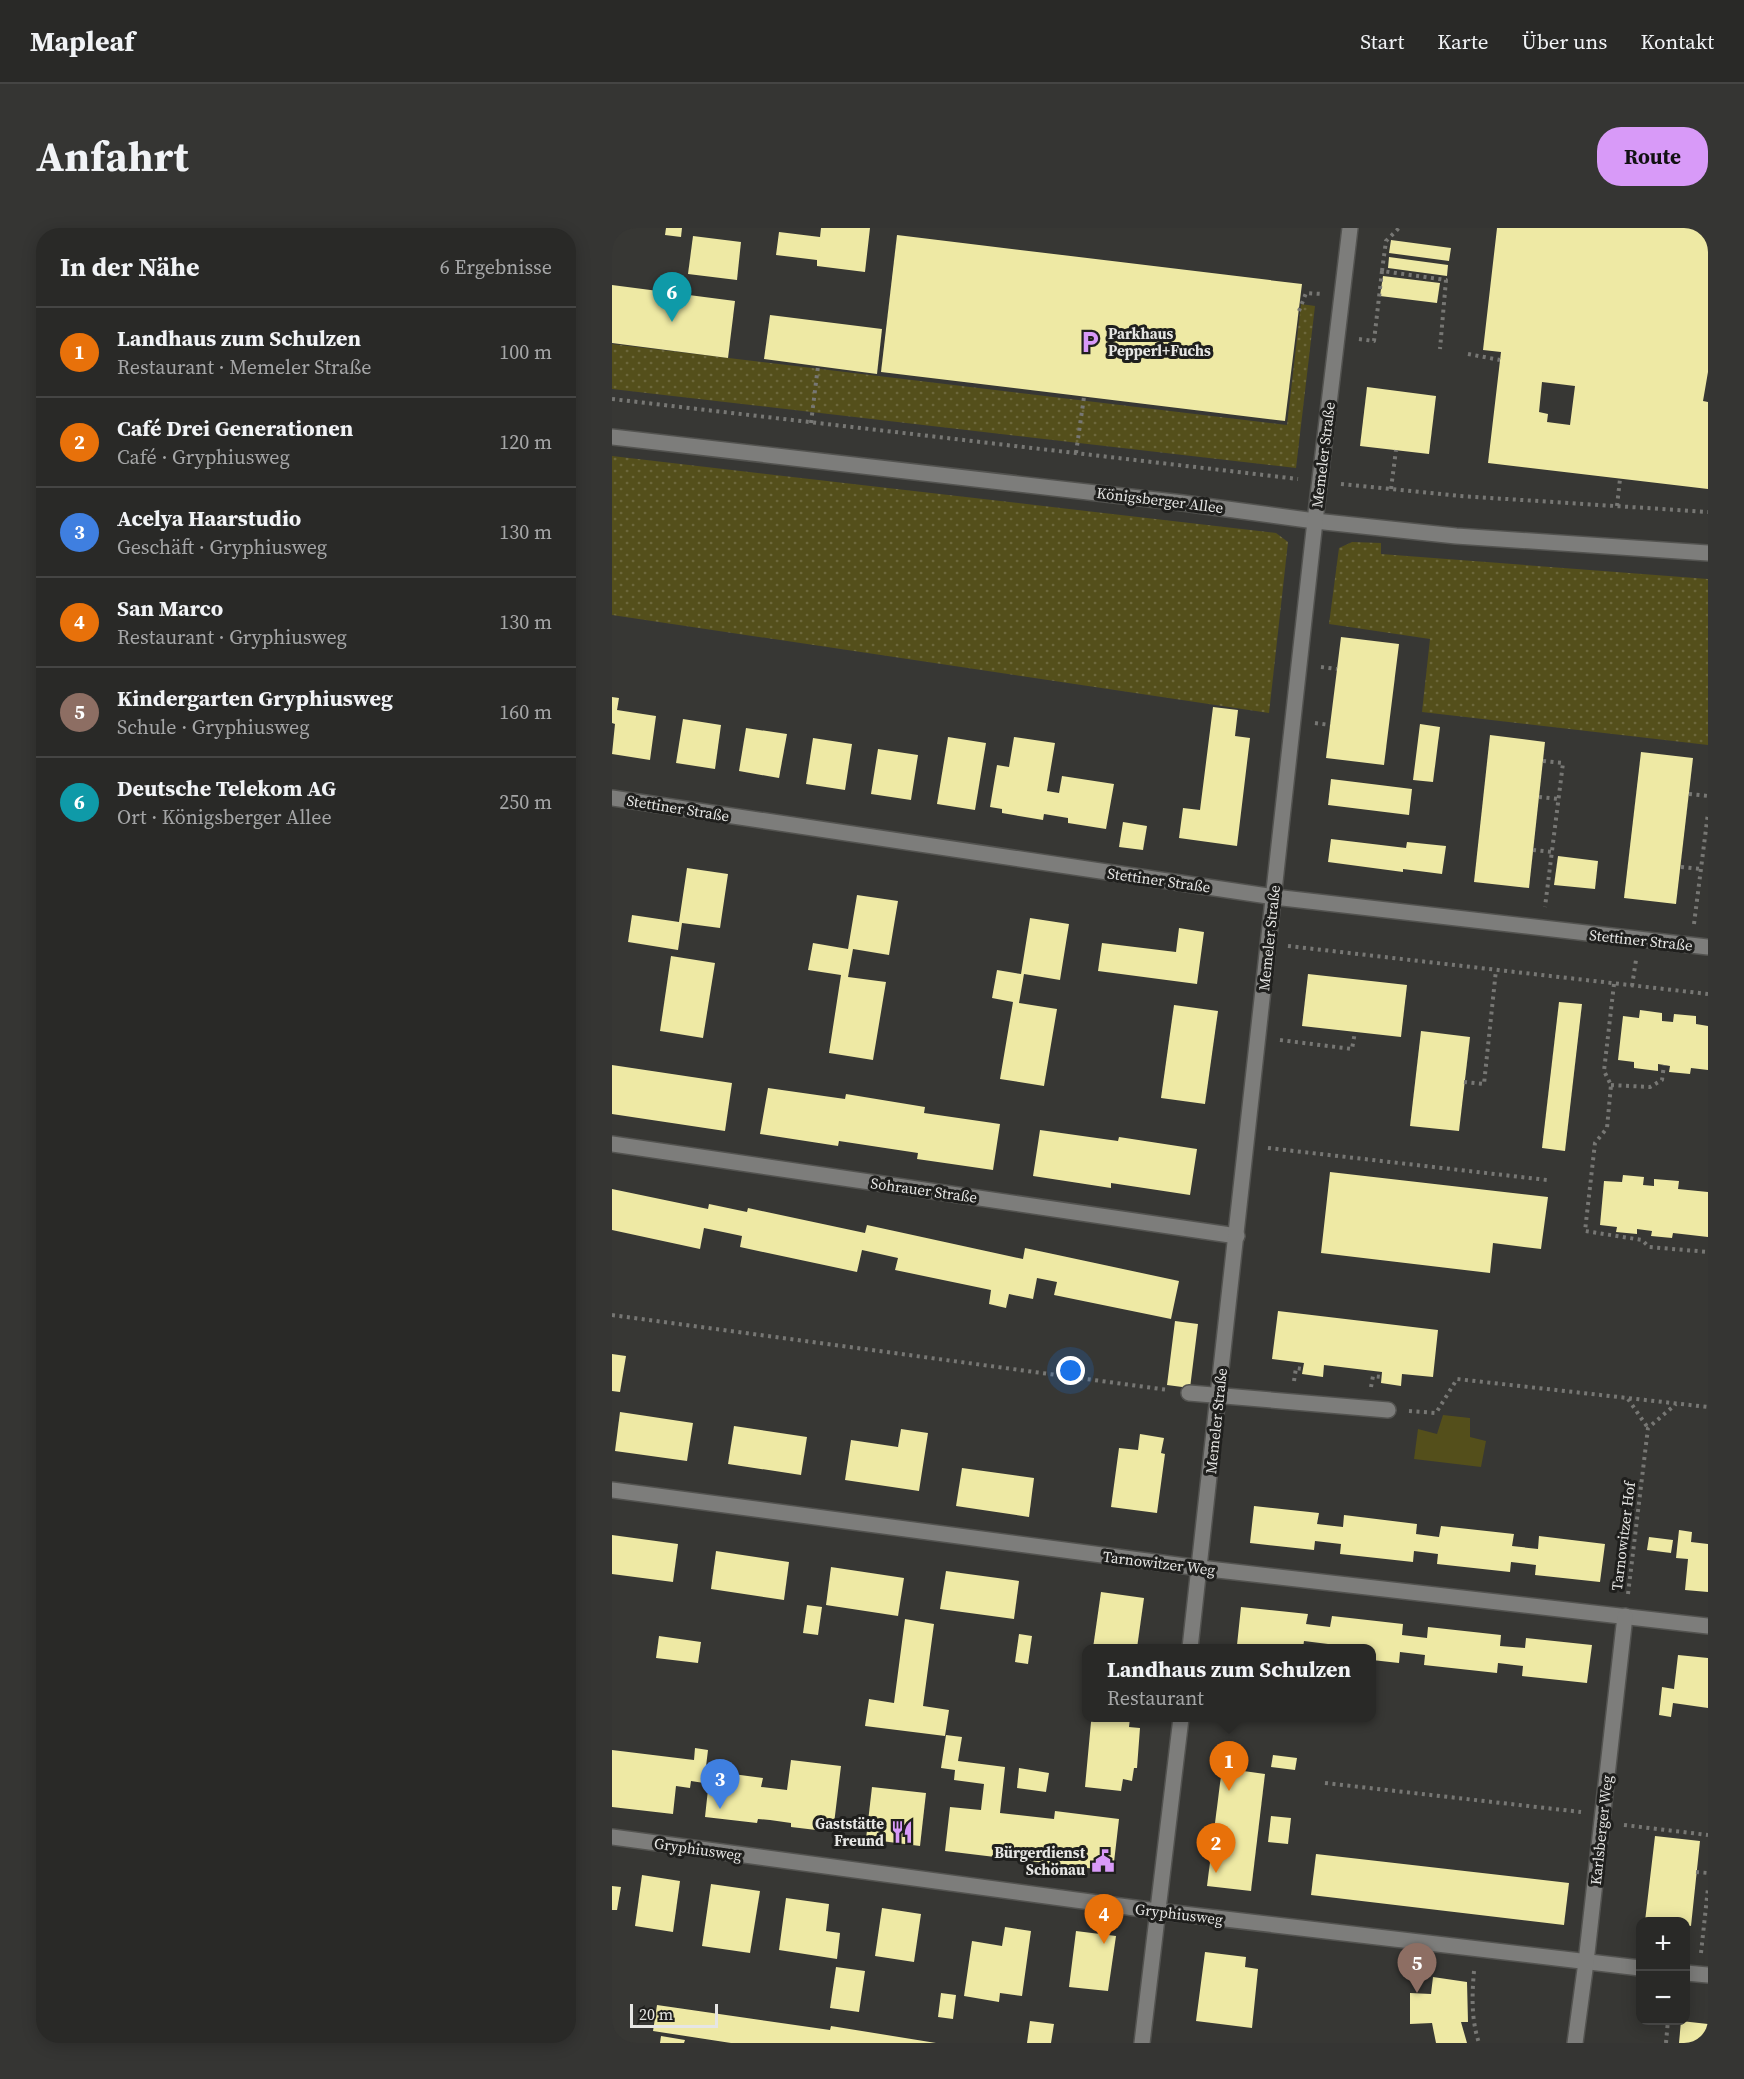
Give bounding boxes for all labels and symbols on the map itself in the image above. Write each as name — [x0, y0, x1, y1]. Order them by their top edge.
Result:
pin: 6 — [652, 272, 692, 322]
place label: Parkhaus Pepperl+Fuchs — [1108, 323, 1211, 361]
parking icon: Parkhaus Pepperl+Fuchs — [1077, 329, 1103, 355]
street label: Memeler Straße — [1306, 400, 1340, 509]
street label: Königsberger Allee — [1095, 482, 1225, 518]
street label: Stettiner Straße — [625, 790, 731, 827]
street label: Stettiner Straße — [1106, 862, 1212, 898]
street label: Memeler Straße — [1253, 884, 1285, 992]
street label: Stettiner Straße — [1588, 924, 1694, 956]
street label: Sohrauer Straße — [869, 1172, 979, 1208]
your location — [1056, 1356, 1085, 1385]
street label: Memeler Straße — [1200, 1367, 1232, 1475]
street label: Tarnowitzer Hof — [1606, 1479, 1640, 1592]
street label: Tarnowitzer Weg — [1102, 1546, 1217, 1580]
pin: 1 — [1210, 1742, 1248, 1791]
pin: 3 — [700, 1760, 740, 1809]
street label: Karlsberger Weg — [1585, 1774, 1617, 1886]
place label: Gaststätte Freund — [815, 1813, 884, 1851]
restaurant icon: Gaststätte Freund — [889, 1819, 915, 1845]
pin: 2 — [1196, 1824, 1236, 1873]
street label: Gryphiusweg — [653, 1832, 743, 1866]
place label: Bürgerdienst Schönau — [994, 1842, 1086, 1880]
public building icon: Bürgerdienst Schönau — [1090, 1848, 1116, 1874]
pin: 4 — [1084, 1894, 1124, 1944]
street label: Gryphiusweg — [1134, 1898, 1224, 1930]
pin: 5 — [1398, 1944, 1436, 1993]
scale bar — [630, 2001, 718, 2028]

